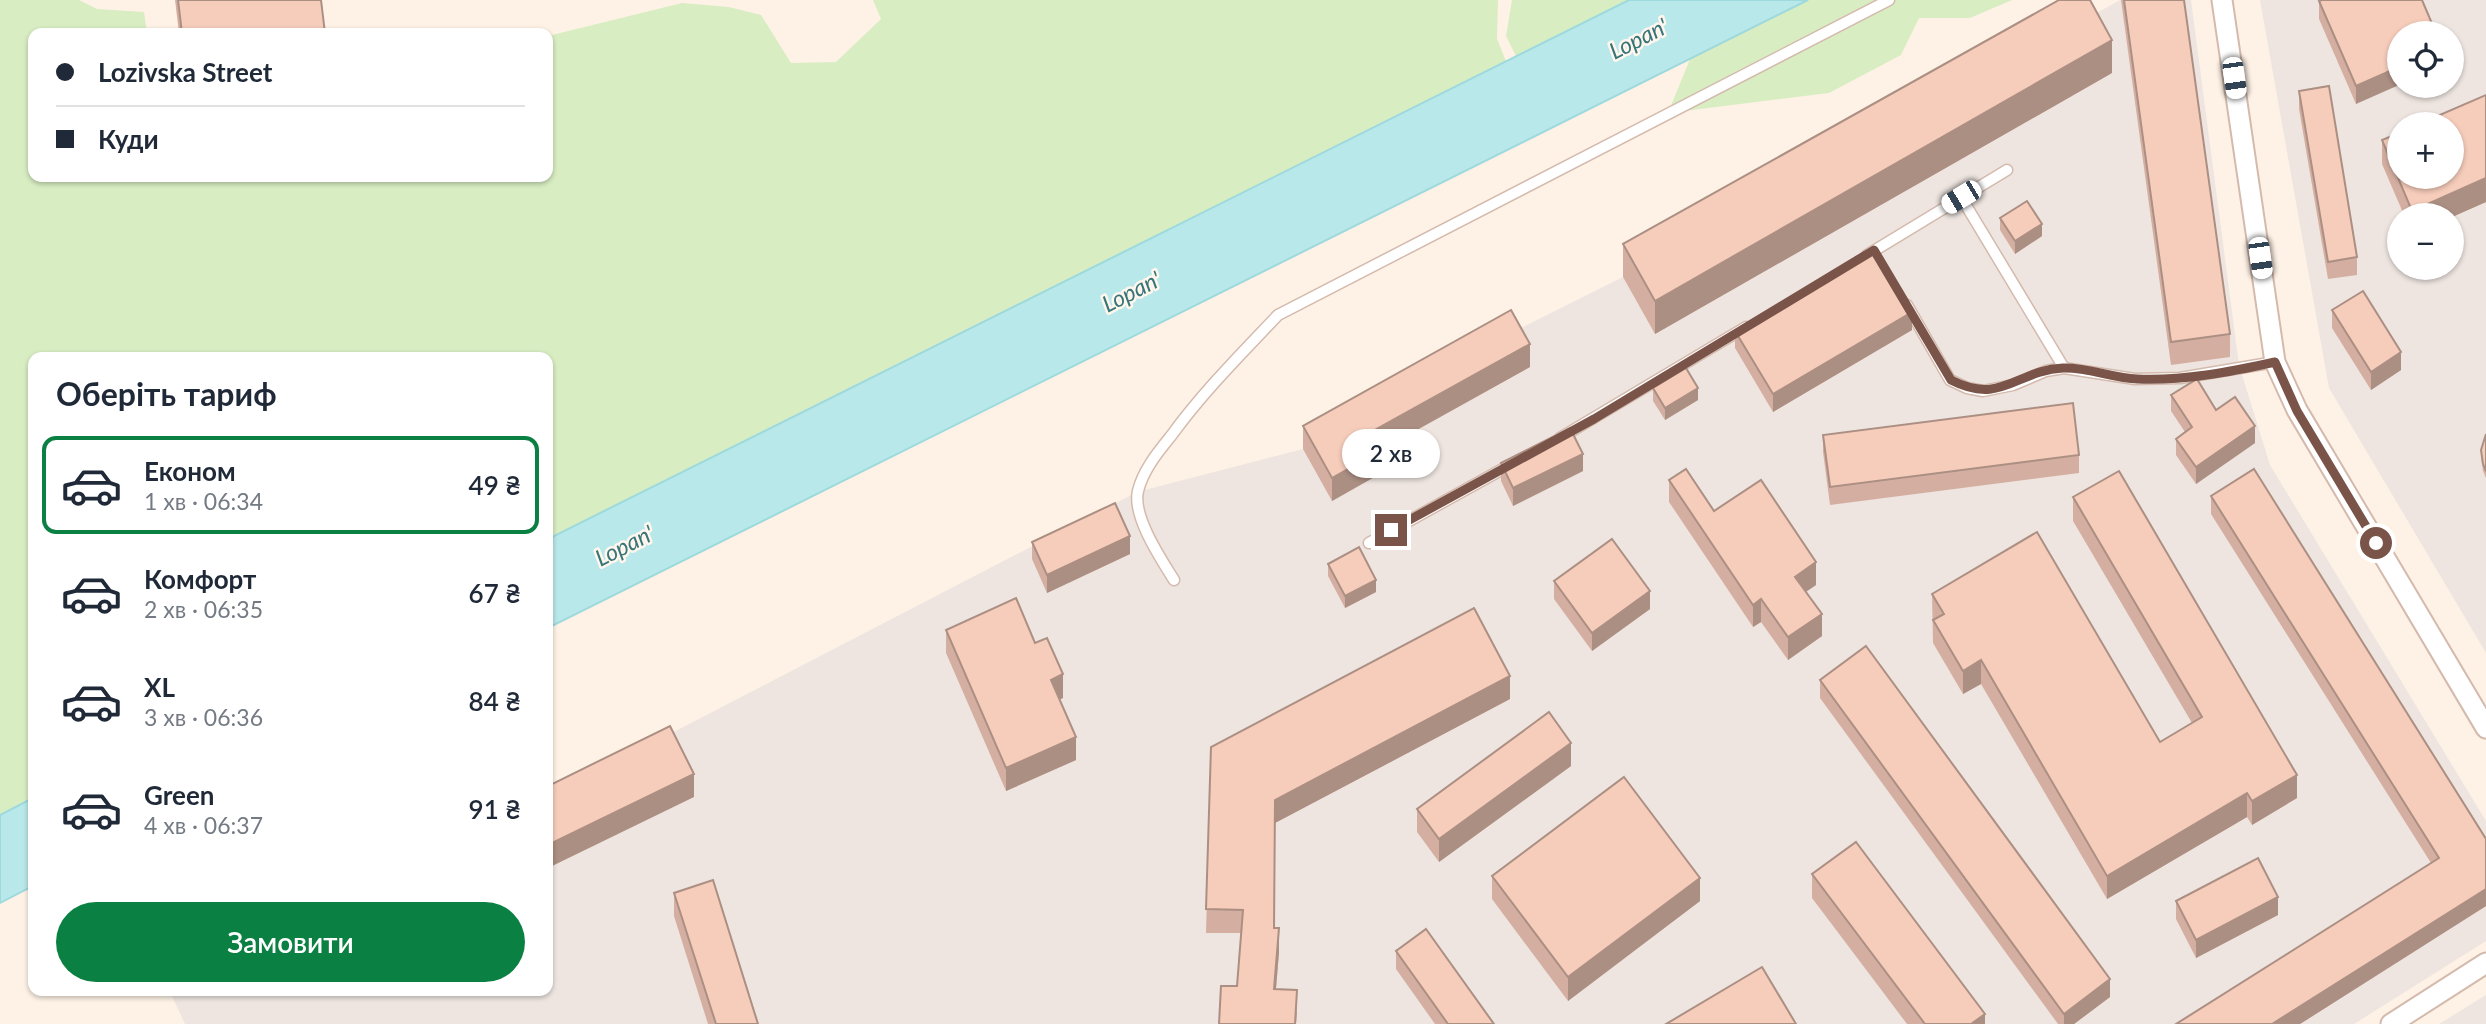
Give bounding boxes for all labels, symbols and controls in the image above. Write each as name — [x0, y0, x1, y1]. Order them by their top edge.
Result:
water label: Lopan' — [1604, 11, 1672, 65]
map controls — [2387, 21, 2464, 280]
button: locate — [2387, 21, 2464, 98]
text: Lozivska Street — [98, 56, 272, 88]
car — [2221, 56, 2248, 100]
button: + — [2387, 112, 2464, 189]
text: Куди — [98, 123, 159, 155]
car — [1938, 177, 1985, 217]
button: − — [2387, 203, 2464, 280]
car — [2247, 236, 2274, 280]
water label: Lopan' — [1097, 264, 1165, 318]
text: Оберіть тариф — [56, 374, 277, 413]
callout: 2 хв — [1342, 428, 1440, 477]
text: 2 хв — [1370, 439, 1412, 467]
icon: car — [60, 454, 123, 517]
text: Економ — [144, 455, 236, 487]
text: 49 ₴ — [469, 469, 521, 501]
text: 1 хв · 06:34 — [144, 487, 263, 515]
route end — [1375, 514, 1407, 546]
water label: Lopan' — [590, 518, 658, 572]
route start — [2360, 527, 2392, 559]
icon: car — [60, 562, 123, 625]
text: Комфорт — [144, 563, 256, 595]
text: 67 ₴ — [469, 577, 521, 609]
text: 2 хв · 06:35 — [144, 595, 263, 623]
icon: car — [60, 670, 123, 733]
text: XL — [144, 671, 175, 703]
text: 84 ₴ — [469, 685, 521, 717]
text: 3 хв · 06:36 — [144, 703, 263, 731]
icon: car — [60, 778, 123, 841]
text: Green — [144, 779, 214, 811]
text: 91 ₴ — [469, 793, 521, 825]
text: 4 хв · 06:37 — [144, 811, 263, 839]
button: Замовити — [56, 902, 525, 982]

